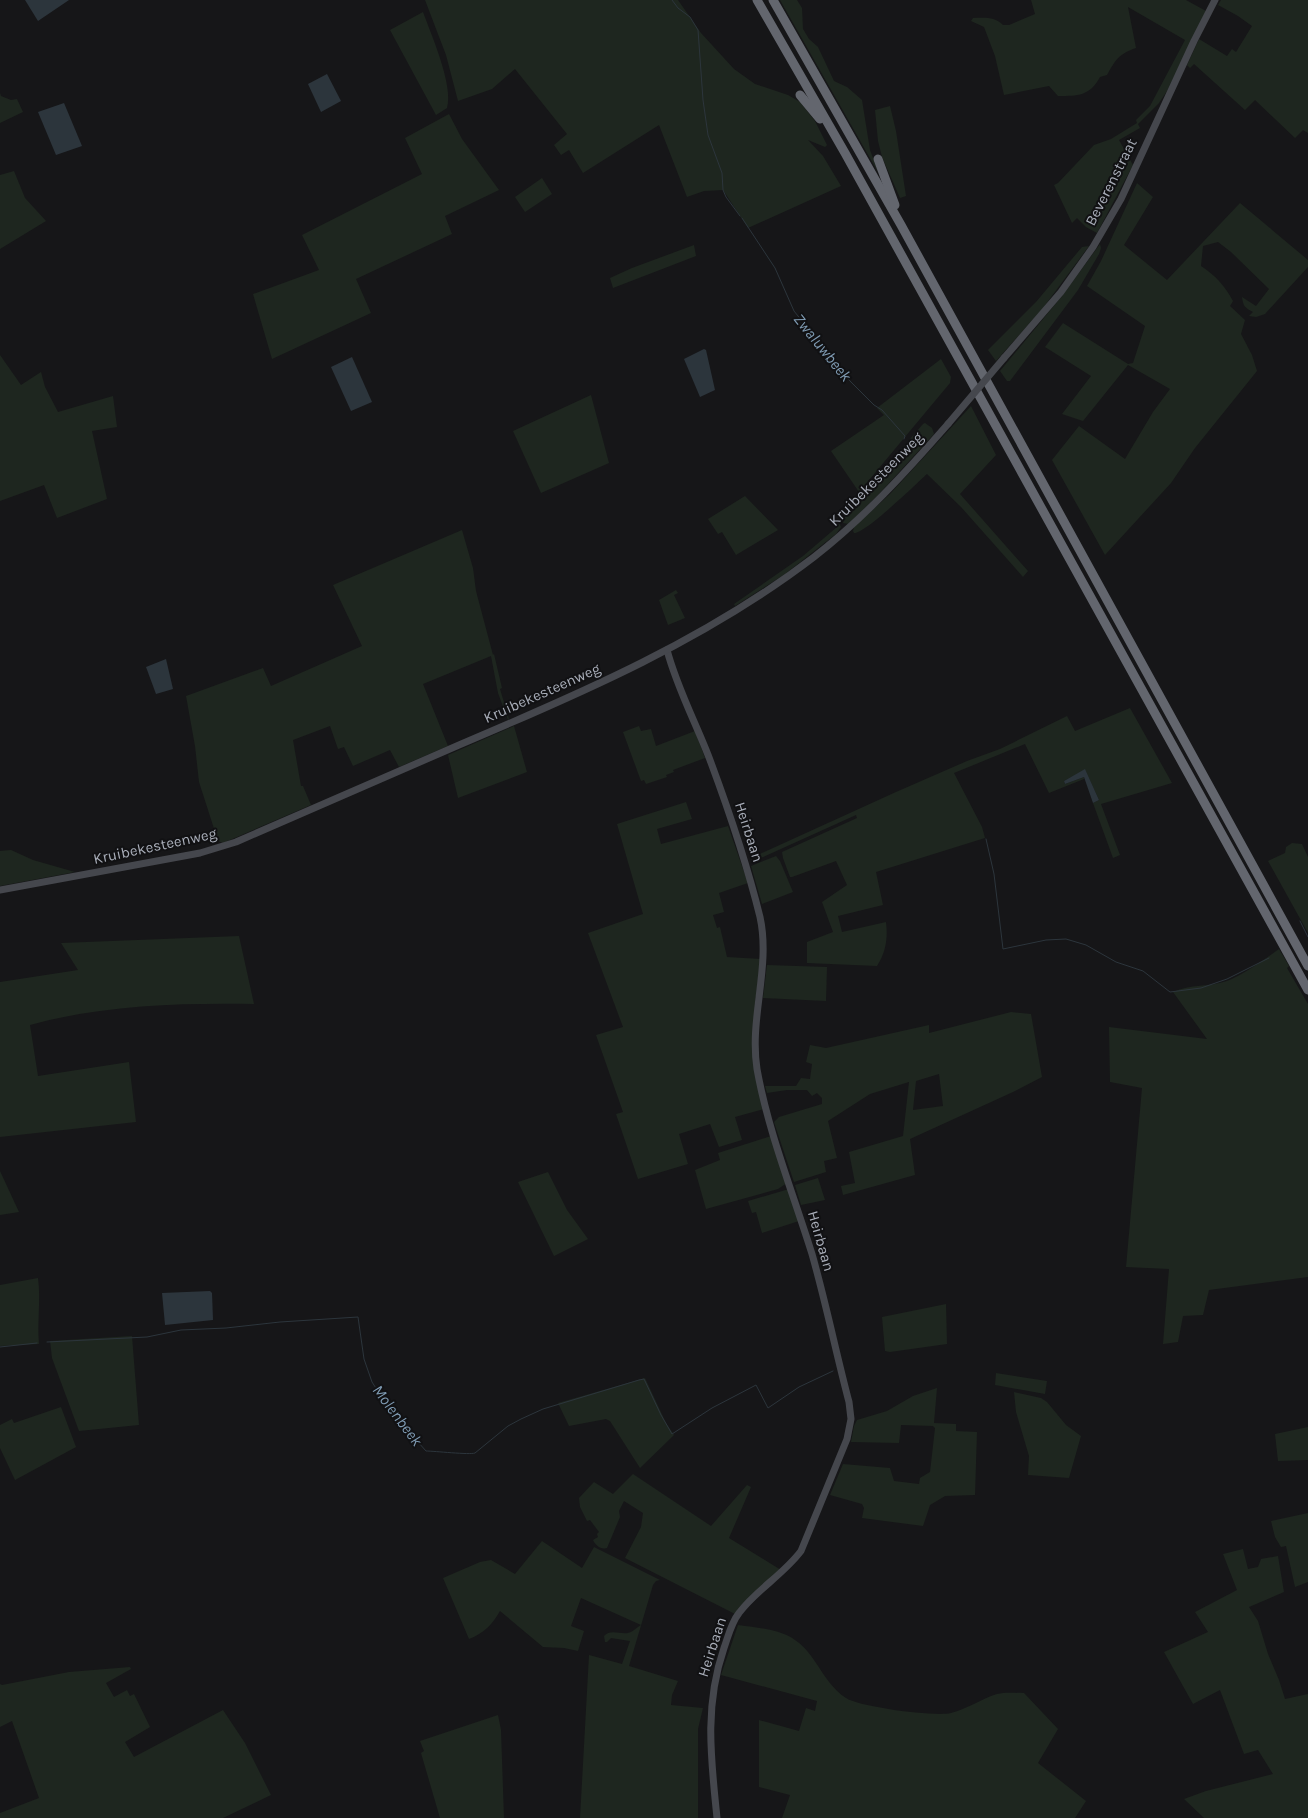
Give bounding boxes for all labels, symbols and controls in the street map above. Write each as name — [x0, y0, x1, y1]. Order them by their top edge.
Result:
street label: Beverenstraat — [1081, 135, 1141, 229]
water label: Zwaluwbeek — [790, 310, 856, 386]
street label: Kruibekesteenweg — [825, 428, 927, 530]
street label: Kruibekesteenweg — [481, 659, 604, 727]
street label: Heirbaan — [731, 800, 767, 864]
street label: Kruibekesteenweg — [92, 824, 219, 868]
street label: Heirbaan — [804, 1209, 838, 1273]
water label: Molenbeek — [368, 1381, 427, 1450]
street label: Heirbaan — [694, 1615, 730, 1679]

